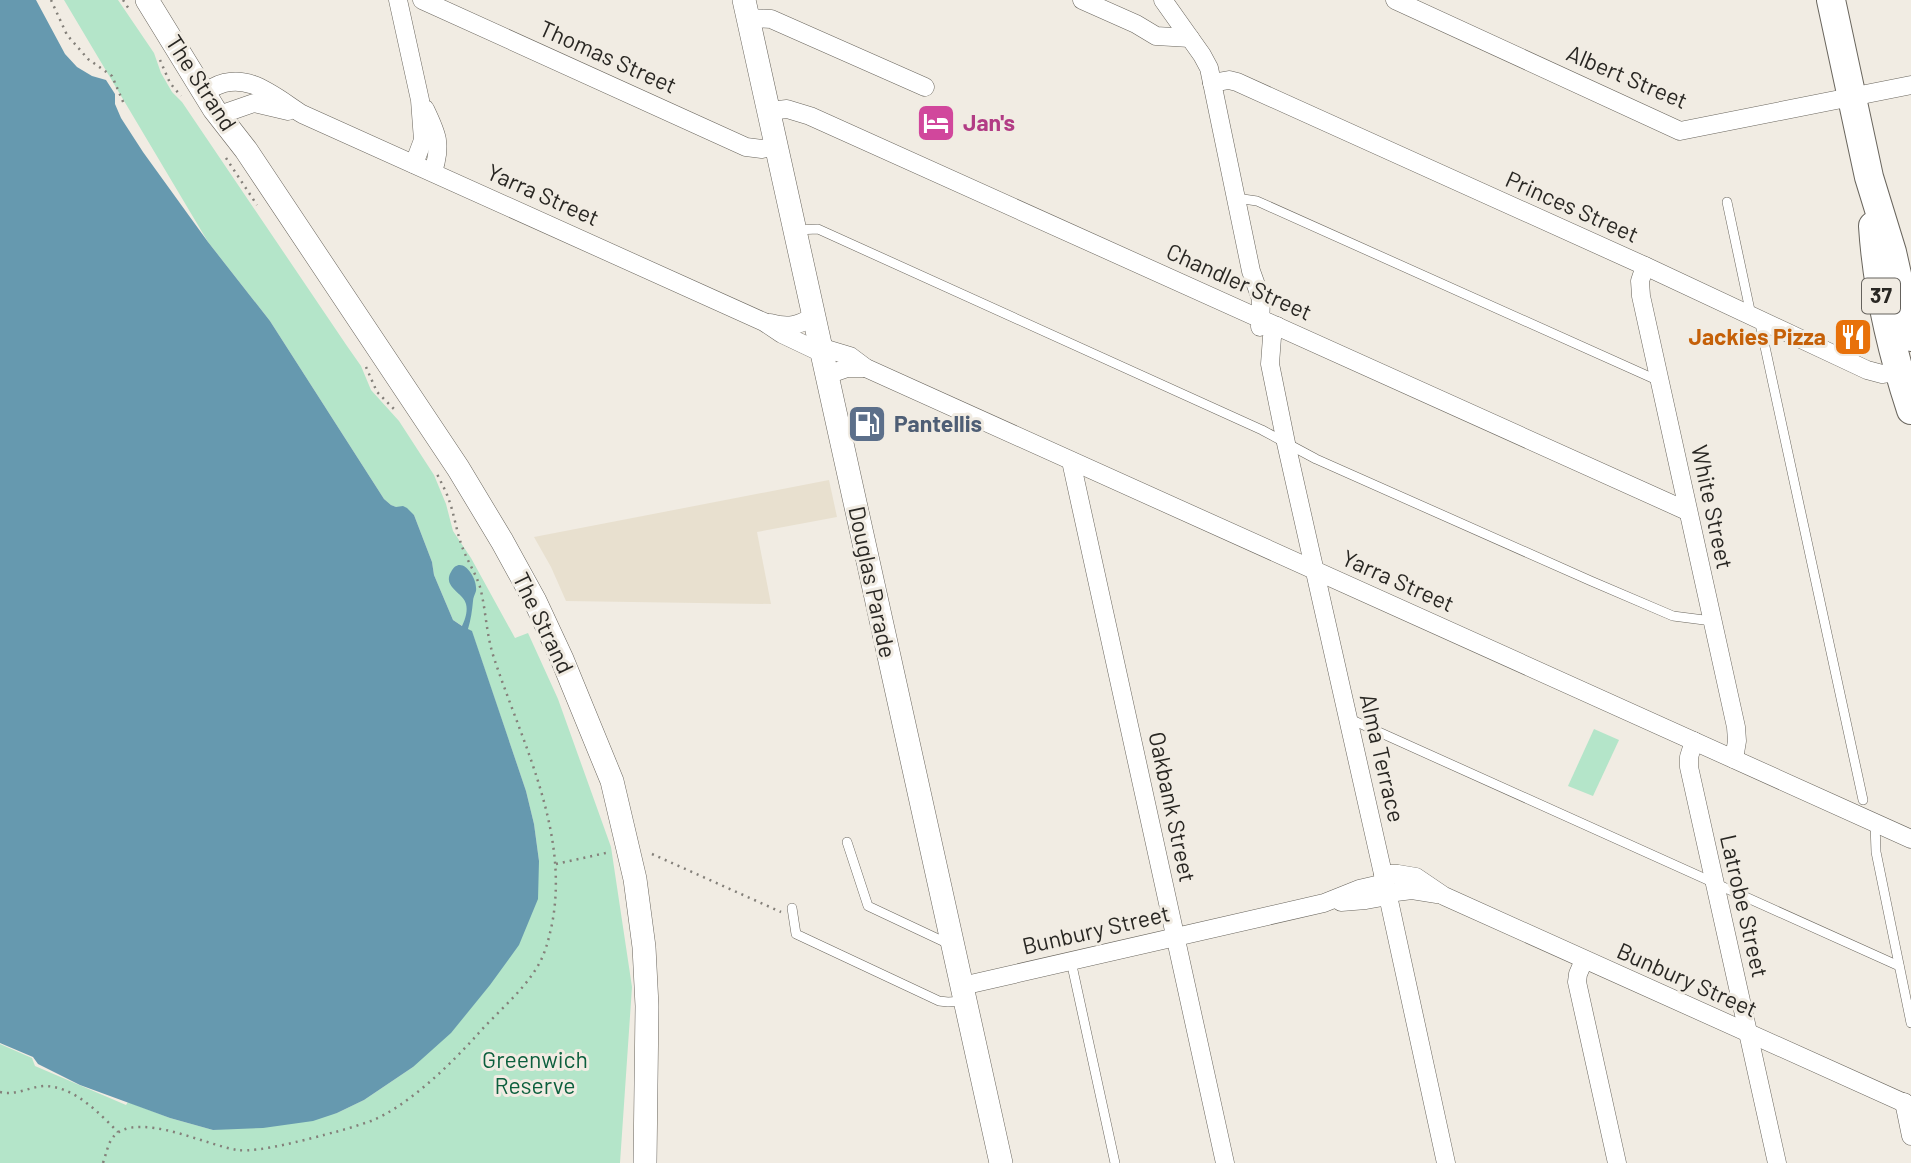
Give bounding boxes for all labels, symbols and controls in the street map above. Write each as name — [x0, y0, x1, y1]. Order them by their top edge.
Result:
street label: Thomas Street — [536, 13, 681, 99]
street label: The Strand — [160, 29, 243, 136]
street label: Albert Street — [1563, 38, 1692, 114]
hotel icon: Jan's — [915, 102, 957, 144]
place label: Jan's — [963, 108, 1015, 136]
street label: Yarra Street — [483, 157, 604, 231]
street label: Princes Street — [1502, 164, 1643, 248]
street label: Chandler Street — [1162, 237, 1316, 326]
road number: 37 — [1862, 278, 1900, 314]
restaurant icon: Jackies Pizza — [1832, 316, 1874, 358]
place label: Jackies Pizza — [1689, 322, 1826, 350]
fuel station icon: Pantellis — [846, 403, 888, 445]
place label: Pantellis — [894, 409, 982, 437]
street label: White Street — [1686, 442, 1740, 571]
street label: Douglas Parade — [843, 503, 903, 660]
street label: Yarra Street — [1338, 543, 1459, 617]
street label: The Strand — [507, 568, 580, 678]
street label: Alma Terrace — [1355, 691, 1411, 825]
street label: Oakbank Street — [1143, 729, 1203, 885]
street label: Latrobe Street — [1715, 832, 1775, 980]
street label: Bunbury Street — [1019, 898, 1172, 960]
street label: Bunbury Street — [1613, 936, 1762, 1023]
park label: Greenwich Reserve — [482, 1045, 588, 1099]

